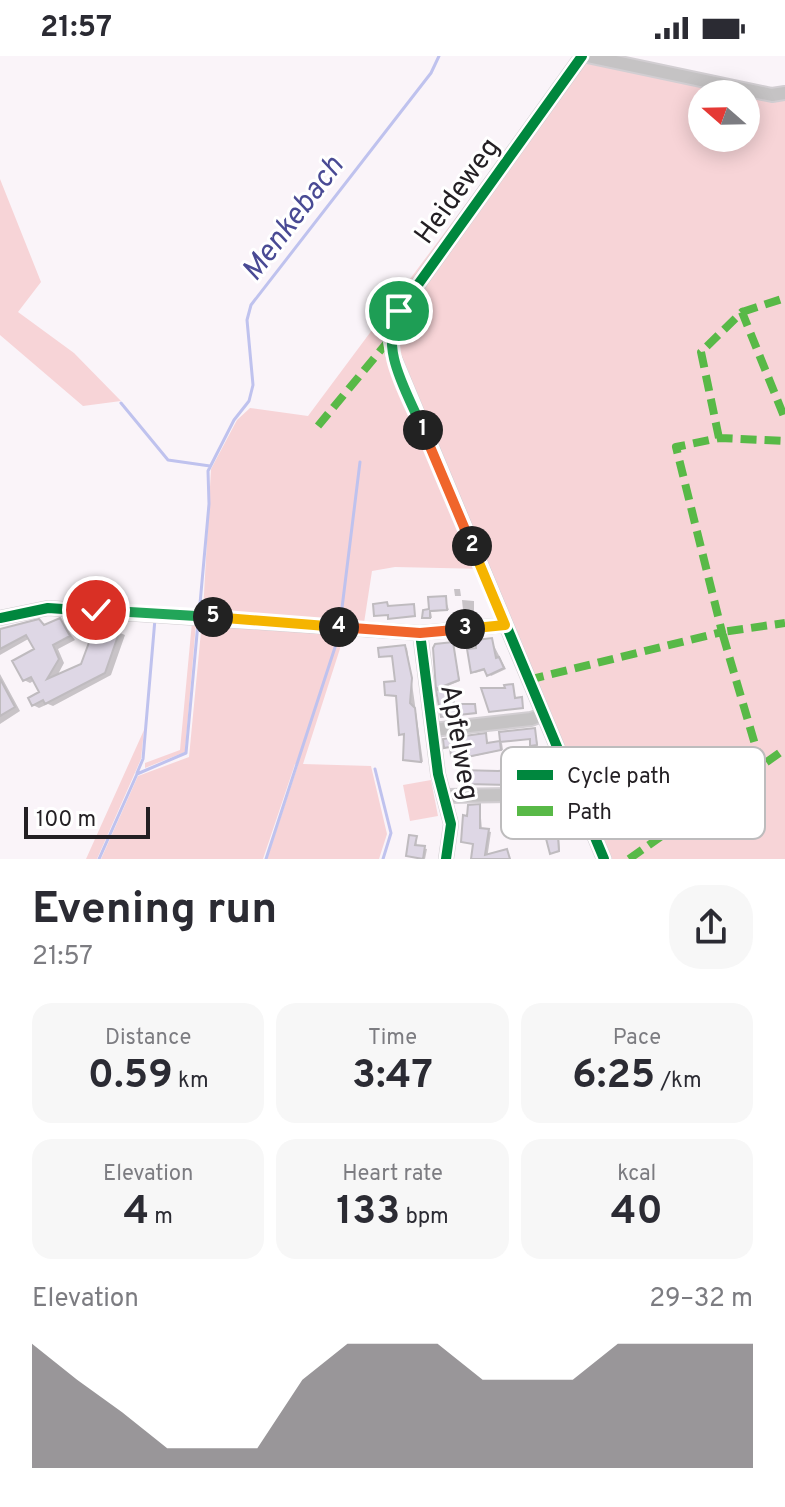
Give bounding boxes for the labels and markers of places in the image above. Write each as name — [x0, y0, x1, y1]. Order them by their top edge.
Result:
pin — [365, 277, 433, 345]
pin: 1 — [403, 410, 443, 450]
pin: 2 — [452, 526, 492, 566]
pin — [62, 576, 130, 644]
pin: 5 — [193, 597, 233, 637]
pin: 4 — [319, 607, 359, 647]
pin: 3 — [445, 609, 485, 649]

